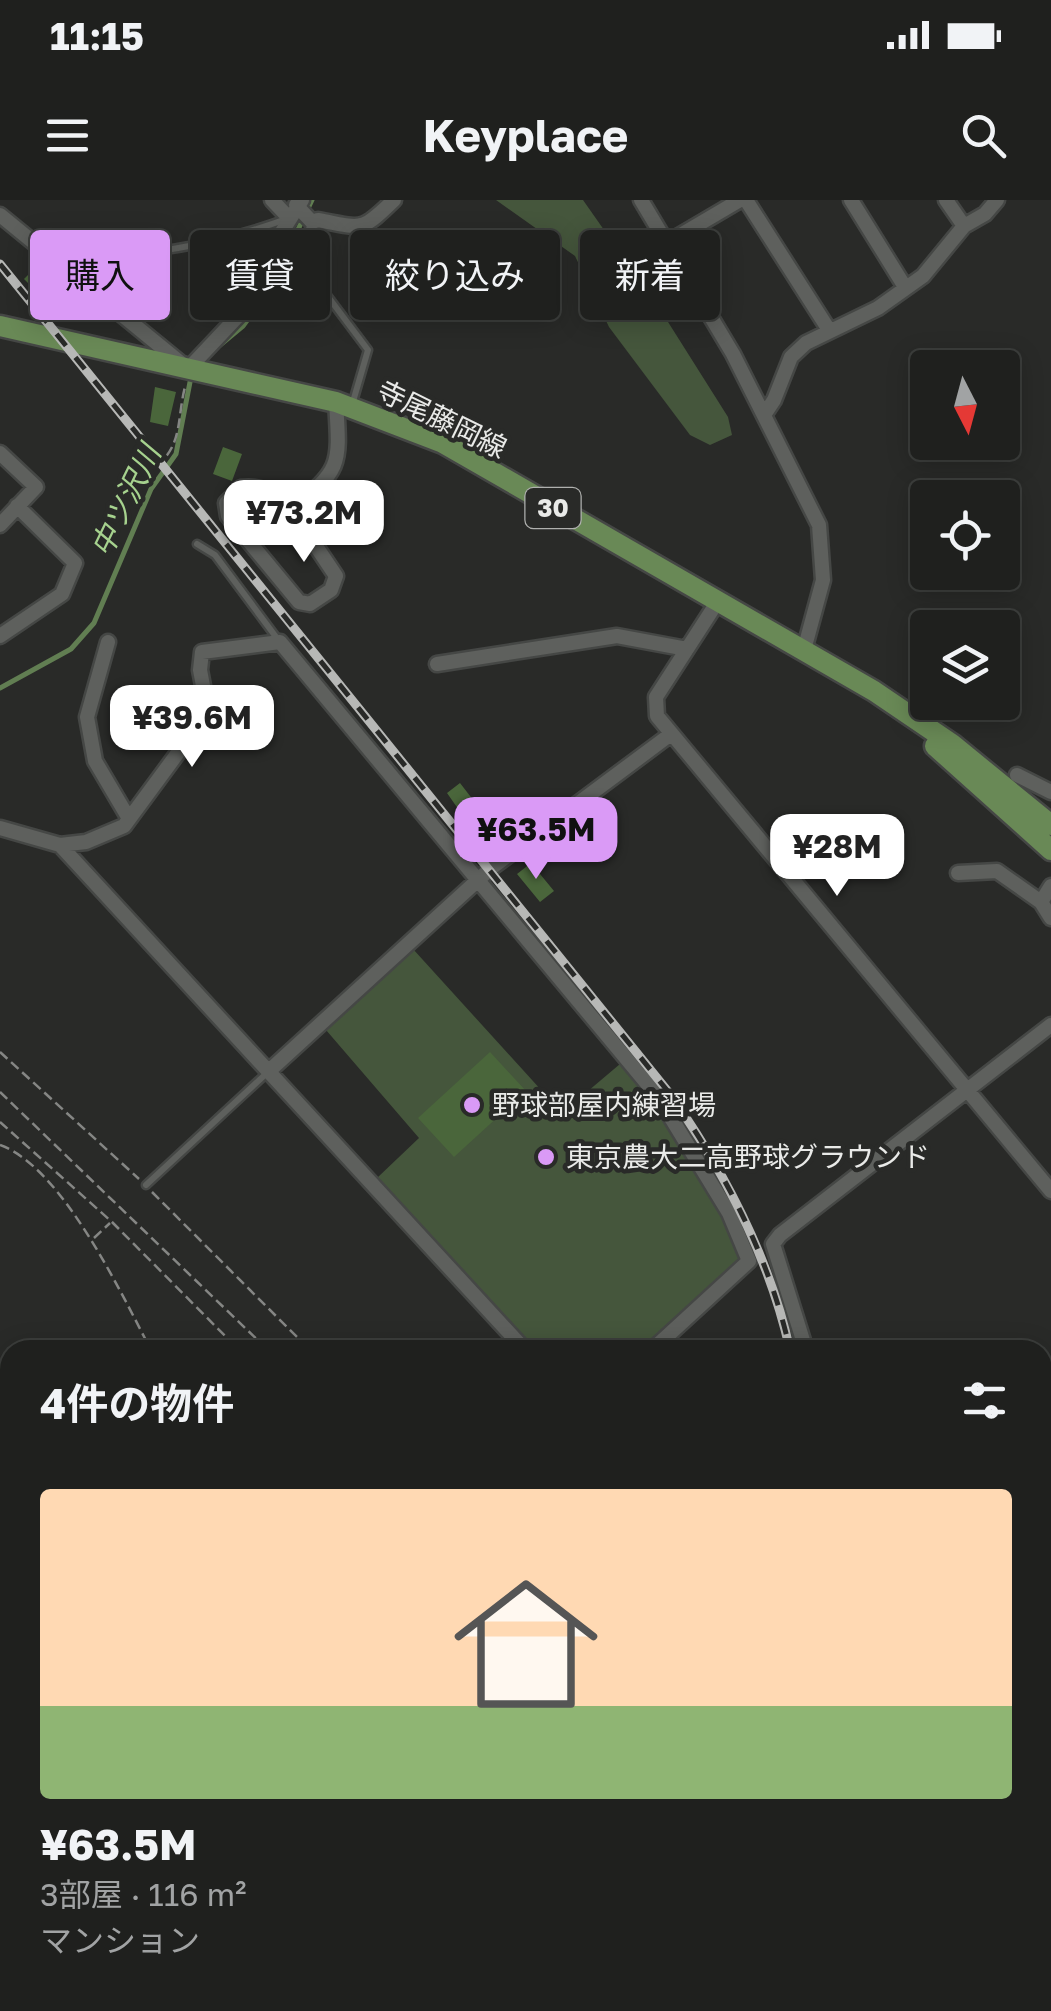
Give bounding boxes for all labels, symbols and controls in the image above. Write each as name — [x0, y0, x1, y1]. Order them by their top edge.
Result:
text: 11:15 — [50, 13, 144, 58]
icon: menu — [40, 108, 95, 163]
text: Keyplace — [423, 108, 628, 162]
icon: search — [956, 108, 1011, 163]
chip: 購入 — [30, 230, 170, 320]
chip: 賃貸 — [190, 230, 330, 320]
chip: 絞り込み — [350, 230, 560, 320]
chip: 新着 — [580, 230, 720, 320]
north arrow — [910, 350, 1020, 460]
map controls — [910, 350, 1020, 720]
street label: 寺尾藤岡線 — [372, 373, 512, 464]
water label: 中ツ沢川 — [83, 436, 169, 562]
pin: ¥73.2M — [223, 480, 385, 565]
button: locate — [910, 480, 1020, 590]
road number: 30 — [526, 488, 580, 528]
text: ¥73.2M — [246, 493, 362, 531]
button: layers — [910, 610, 1020, 720]
pin: ¥39.6M — [111, 685, 273, 770]
text: ¥39.6M — [132, 698, 252, 736]
pin: ¥63.5M — [455, 797, 617, 882]
text: ¥63.5M — [476, 810, 596, 848]
pin: ¥28M — [778, 814, 896, 899]
text: ¥28M — [792, 827, 882, 865]
place label: 野球部屋内練習場 — [492, 1088, 716, 1121]
marker: 野球部屋内練習場 — [461, 1094, 483, 1116]
place label: 東京農大二高野球グラウンド — [566, 1140, 930, 1173]
marker: 東京農大二高野球グラウンド — [535, 1146, 557, 1168]
icon: filters — [957, 1373, 1012, 1428]
text: 4件の物件 — [40, 1378, 234, 1428]
icon: home — [436, 1554, 616, 1734]
text: ¥63.5M — [40, 1819, 196, 1869]
text: 3部屋 · 116 m² — [40, 1875, 247, 1913]
text: マンション — [40, 1921, 200, 1959]

